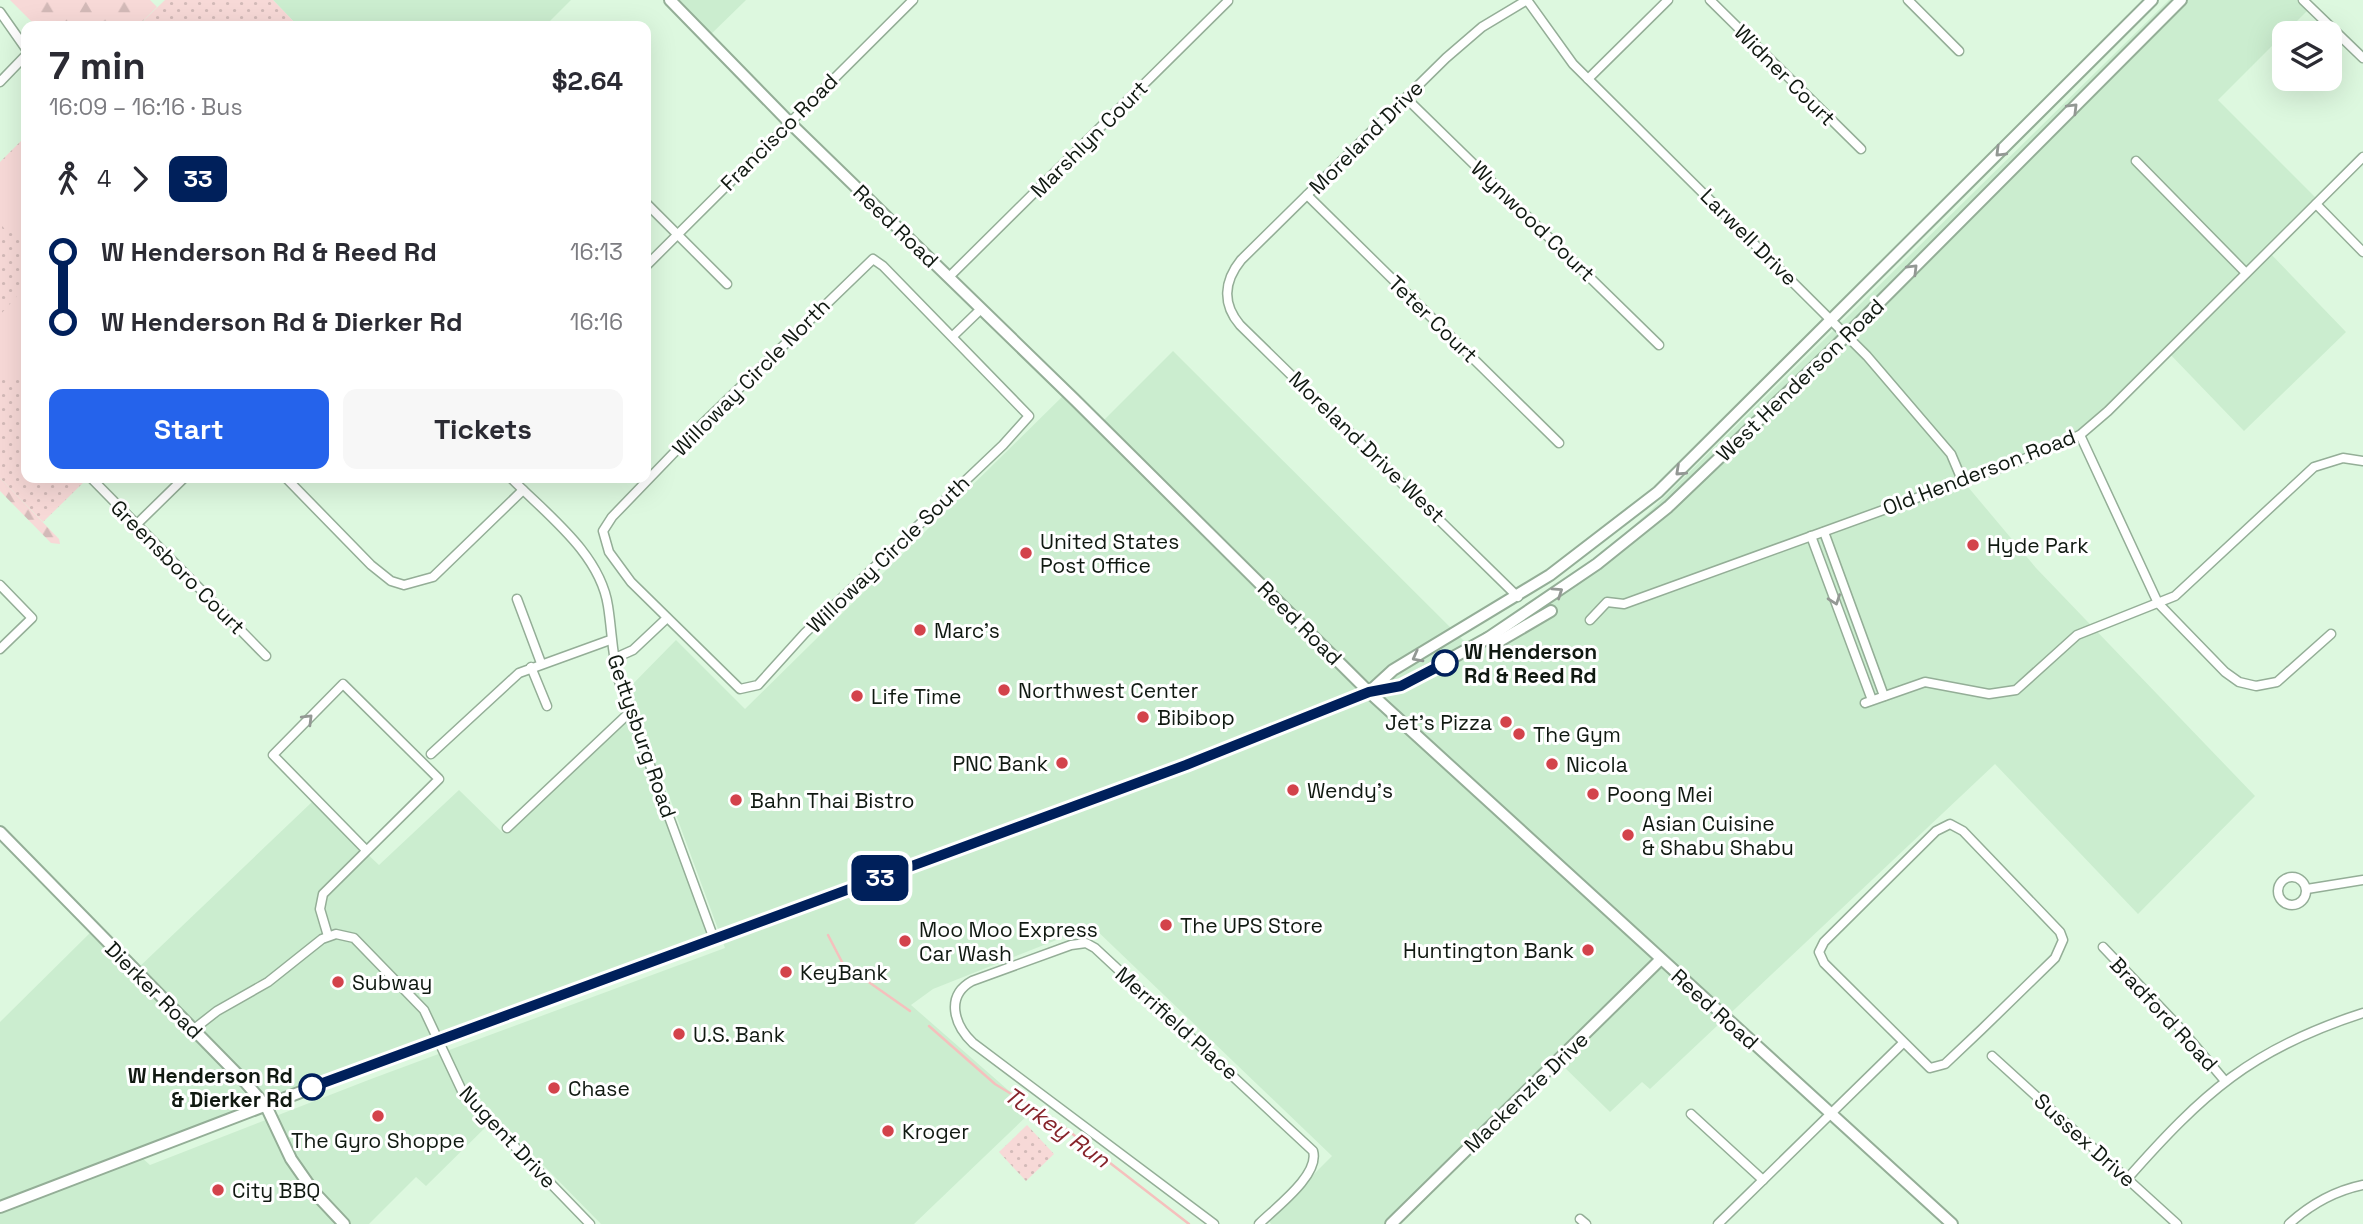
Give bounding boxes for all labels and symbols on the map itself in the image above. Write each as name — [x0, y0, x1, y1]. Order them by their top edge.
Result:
street label: Widner Court — [1729, 19, 1841, 131]
street label: Francisco Road — [715, 68, 843, 196]
street label: Moreland Drive — [1303, 74, 1429, 200]
street label: Marshlyn Court — [1025, 75, 1153, 203]
one-way arrow — [2065, 103, 2078, 116]
one-way arrow — [1995, 144, 2008, 157]
street label: Wynwood Court — [1465, 155, 1601, 287]
street label: Reed Road — [848, 179, 944, 273]
street label: Larwell Drive — [1695, 183, 1803, 291]
one-way arrow — [1904, 264, 1917, 277]
street label: Teter Court — [1383, 270, 1483, 368]
street label: Willoway Circle North — [666, 292, 836, 462]
street label: West Henderson Road — [1710, 293, 1890, 467]
street label: Moreland Drive West — [1283, 366, 1451, 528]
street label: Old Henderson Road — [1879, 423, 2079, 521]
one-way arrow — [1675, 463, 1688, 475]
street label: Willoway Circle South — [801, 469, 975, 639]
street label: Greensboro Court — [105, 494, 251, 640]
place label: United States Post Office — [1040, 528, 1179, 579]
place label: Hyde Park — [1987, 532, 2089, 559]
marker: Hyde Park — [1965, 537, 1981, 553]
marker: United States Post Office — [1018, 545, 1034, 561]
street label: Reed Road — [1252, 575, 1348, 671]
one-way arrow — [1550, 588, 1563, 600]
one-way arrow — [1827, 594, 1841, 606]
place label: Marc's — [934, 617, 1000, 644]
marker: Marc's — [912, 622, 928, 638]
place label: W Henderson Rd & Reed Rd — [1464, 638, 1597, 689]
one-way arrow — [1412, 649, 1424, 662]
marker: W Henderson Rd & Reed Rd — [1432, 650, 1458, 676]
street label: Gettysburg Road — [601, 651, 683, 821]
place label: Northwest Center — [1018, 677, 1198, 704]
marker: Northwest Center — [996, 682, 1012, 698]
place label: Life Time — [871, 683, 961, 710]
marker: Life Time — [849, 688, 865, 704]
place label: Bibibop — [1157, 704, 1235, 731]
marker: Bibibop — [1135, 709, 1151, 725]
place label: Jet's Pizza — [1385, 709, 1492, 736]
marker: Jet's Pizza — [1498, 714, 1514, 730]
one-way arrow — [300, 715, 313, 728]
place label: The Gym — [1533, 721, 1621, 748]
marker: The Gym — [1511, 726, 1527, 742]
place label: PNC Bank — [952, 750, 1048, 777]
place label: Nicola — [1566, 751, 1628, 778]
marker: PNC Bank — [1054, 755, 1070, 771]
marker: Nicola — [1544, 756, 1560, 772]
place label: Wendy's — [1307, 777, 1393, 804]
place label: Poong Mei — [1607, 781, 1713, 808]
marker: Wendy's — [1285, 782, 1301, 798]
marker: Poong Mei — [1585, 786, 1601, 802]
place label: Bahn Thai Bistro — [750, 787, 914, 814]
marker: Bahn Thai Bistro — [728, 792, 744, 808]
place label: Asian Cuisine & Shabu Shabu — [1642, 810, 1794, 861]
marker: Asian Cuisine & Shabu Shabu — [1620, 827, 1636, 843]
line badge: 33 — [848, 855, 912, 901]
place label: The UPS Store — [1180, 912, 1323, 939]
place label: Moo Moo Express Car Wash — [919, 916, 1098, 967]
marker: The UPS Store — [1158, 917, 1174, 933]
marker: Moo Moo Express Car Wash — [897, 933, 913, 949]
street label: Dierker Road — [99, 935, 209, 1045]
place label: Huntington Bank — [1403, 937, 1574, 964]
marker: Huntington Bank — [1580, 942, 1596, 958]
street label: Bradford Road — [2104, 951, 2224, 1077]
place label: KeyBank — [800, 959, 888, 986]
street label: Merrifield Place — [1110, 961, 1244, 1085]
street label: Reed Road — [1666, 963, 1764, 1055]
marker: KeyBank — [778, 964, 794, 980]
place label: Subway — [352, 969, 432, 996]
marker: Subway — [330, 974, 346, 990]
place label: U.S. Bank — [693, 1021, 785, 1048]
marker: U.S. Bank — [671, 1026, 687, 1042]
street label: Mackenzie Drive — [1458, 1026, 1594, 1158]
place label: W Henderson Rd & Dierker Rd — [128, 1062, 293, 1113]
marker: W Henderson Rd & Dierker Rd — [299, 1074, 325, 1100]
place label: Chase — [568, 1075, 630, 1102]
street label: Nugent Drive — [454, 1080, 562, 1194]
marker: Chase — [546, 1080, 562, 1096]
water label: Turkey Run — [998, 1080, 1117, 1175]
street label: Sussex Drive — [2028, 1087, 2142, 1193]
marker: The Gyro Shoppe — [370, 1108, 386, 1124]
place label: Kroger — [902, 1118, 969, 1145]
marker: Kroger — [880, 1123, 896, 1139]
place label: The Gyro Shoppe — [291, 1127, 465, 1154]
place label: City BBQ — [232, 1177, 320, 1204]
marker: City BBQ — [210, 1182, 226, 1198]

